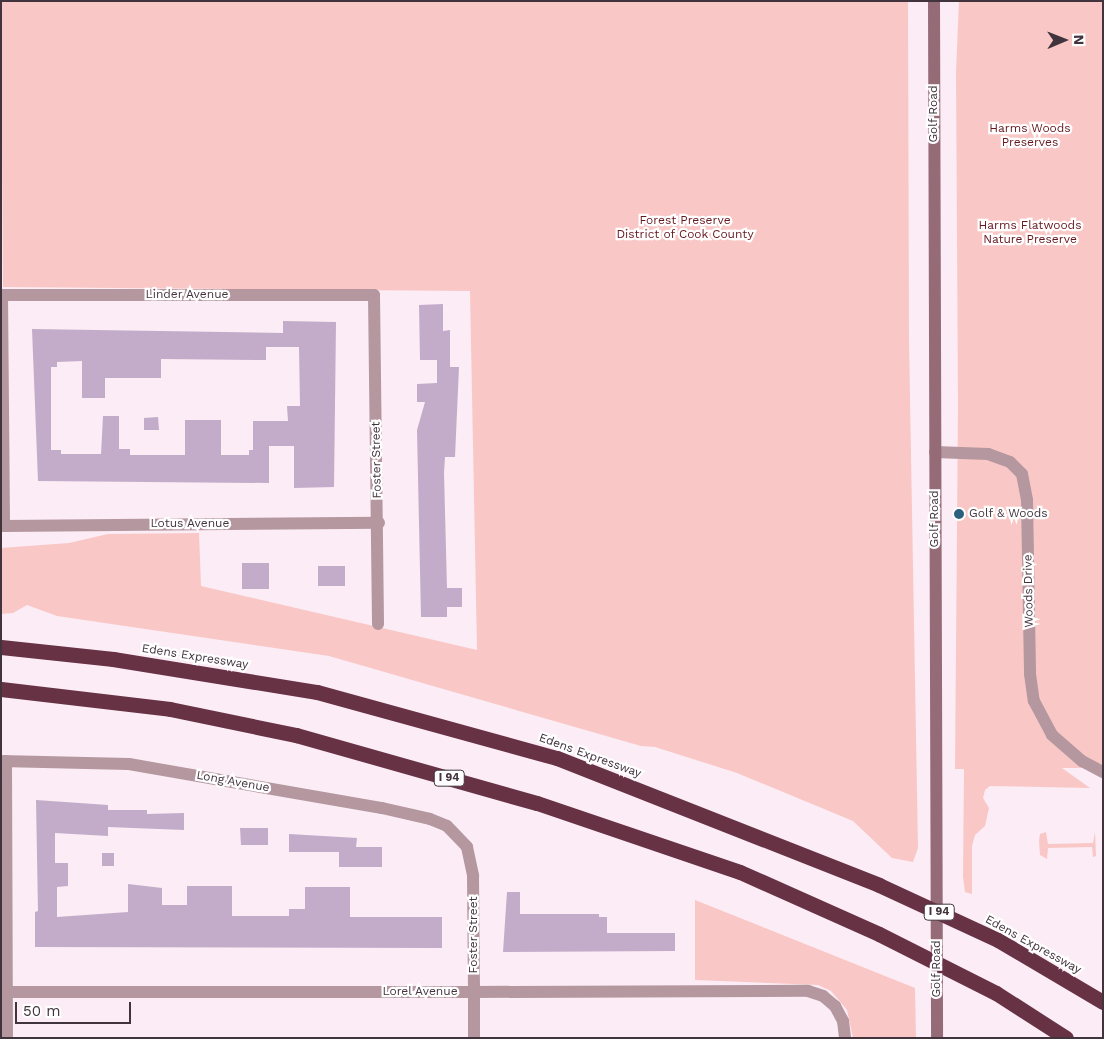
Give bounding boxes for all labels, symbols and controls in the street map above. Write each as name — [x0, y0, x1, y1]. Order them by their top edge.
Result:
north arrow — [1039, 15, 1089, 65]
text: N — [1071, 34, 1087, 45]
street label: Golf Road — [927, 85, 941, 143]
park label: Harms Woods Preserves — [989, 122, 1071, 150]
park label: Forest Preserve District of Cook County — [616, 214, 754, 242]
park label: Harms Flatwoods Nature Preserve — [979, 219, 1081, 247]
street label: Linder Avenue — [145, 288, 229, 302]
street label: Foster Street — [369, 421, 385, 499]
street label: Golf Road — [928, 490, 942, 548]
place label: Golf & Woods — [969, 507, 1048, 521]
marker: Golf & Woods — [953, 508, 965, 520]
street label: Lotus Avenue — [150, 517, 230, 531]
street label: Woods Drive — [1021, 554, 1037, 628]
street label: Edens Expressway — [141, 641, 249, 673]
street label: Edens Expressway — [537, 731, 643, 781]
street label: Long Avenue — [195, 768, 271, 796]
road number: I 94 — [433, 770, 465, 786]
street label: Foster Street — [467, 896, 481, 974]
road number: I 94 — [923, 904, 955, 920]
street label: Edens Expressway — [982, 913, 1084, 977]
street label: Golf Road — [930, 940, 944, 998]
street label: Lorel Avenue — [382, 985, 458, 999]
scale bar — [18, 992, 134, 1024]
text: 50 m — [23, 1002, 60, 1020]

